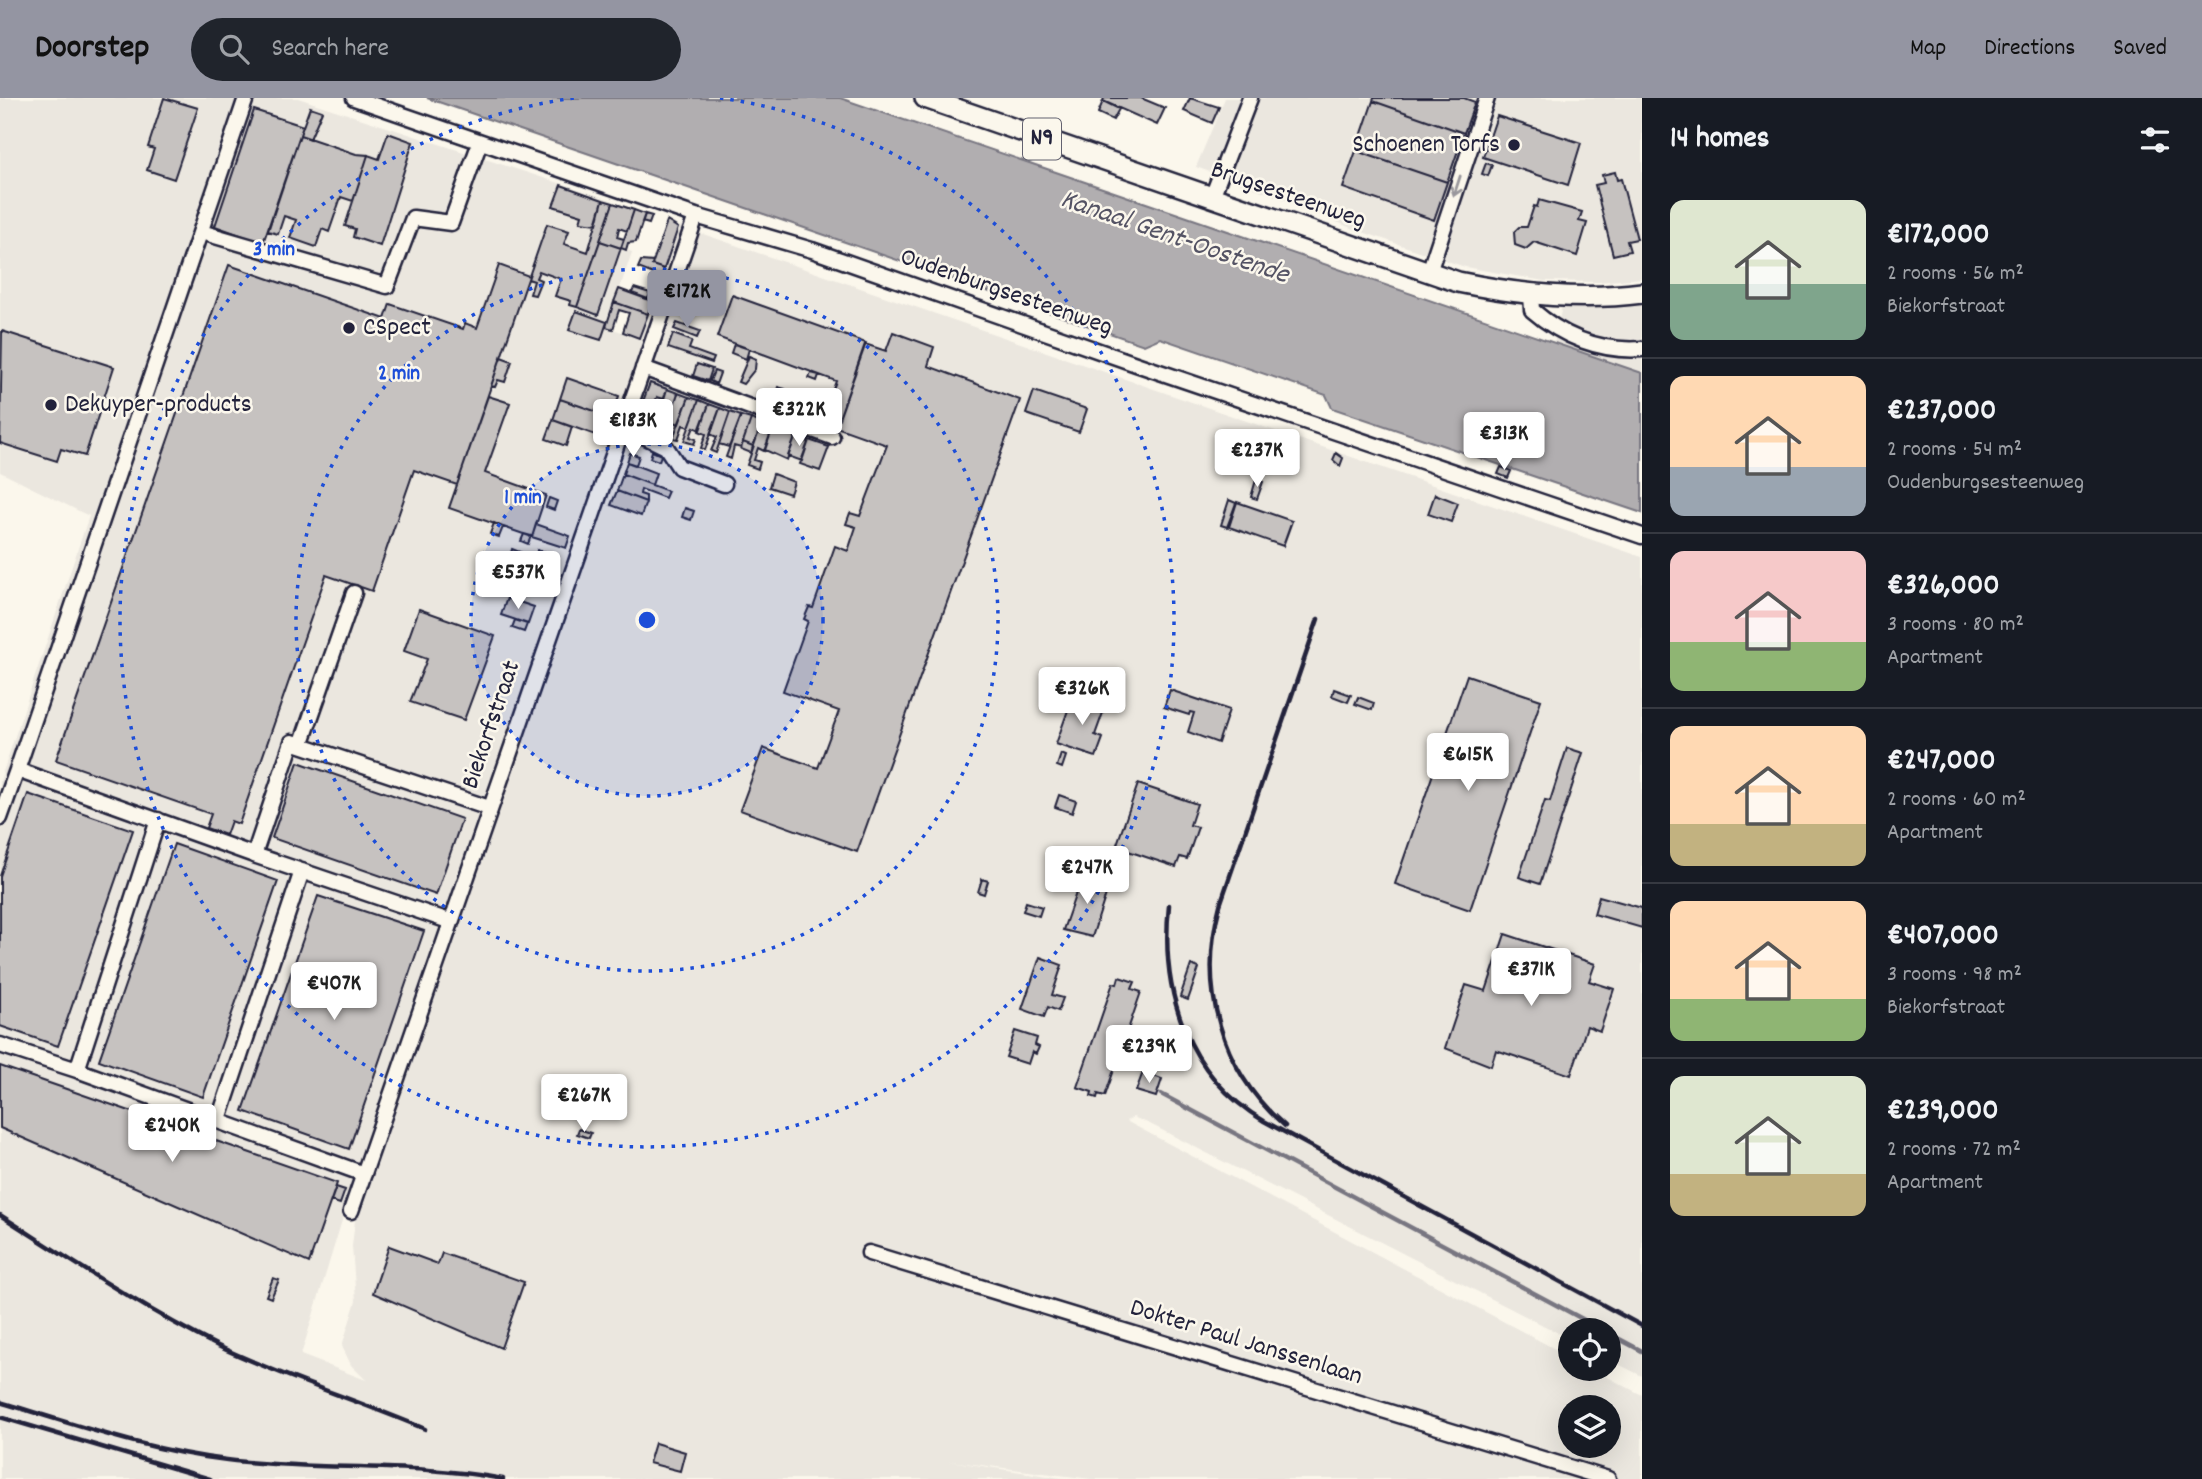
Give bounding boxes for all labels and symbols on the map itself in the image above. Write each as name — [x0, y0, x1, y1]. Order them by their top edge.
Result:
road number: N9 — [1023, 118, 1061, 159]
place label: Schoenen Torfs — [1352, 127, 1500, 164]
marker: Schoenen Torfs — [1506, 137, 1522, 153]
street label: Brugsesteenweg — [1205, 152, 1371, 240]
one-way arrow — [1450, 175, 1463, 197]
water label: Kanaal Gent-Oostende — [1054, 181, 1295, 297]
text: 3 min — [253, 236, 295, 266]
street label: Oudenburgsesteenweg — [895, 239, 1117, 347]
pin: €172K — [638, 271, 736, 330]
place label: CSpect — [363, 310, 431, 347]
marker: CSpect — [341, 320, 357, 336]
text: 2 min — [378, 360, 420, 390]
place label: Dekuyper-products — [65, 387, 252, 424]
pin: €322K — [750, 388, 848, 448]
marker: Dekuyper-products — [43, 397, 59, 413]
pin: €183K — [584, 400, 682, 459]
pin: €313K — [1455, 412, 1553, 472]
pin: €237K — [1208, 430, 1306, 489]
text: 1 min — [504, 484, 542, 514]
pin: €537K — [469, 552, 567, 611]
centre of rings — [635, 608, 659, 632]
street label: Biekorfstraat — [453, 655, 531, 794]
pin: €326K — [1033, 668, 1131, 727]
pin: €615K — [1419, 734, 1517, 793]
pin: €247K — [1038, 846, 1136, 906]
pin: €371K — [1482, 948, 1580, 1008]
pin: €407K — [285, 962, 383, 1022]
pin: €239K — [1100, 1026, 1198, 1085]
pin: €267K — [535, 1074, 633, 1134]
pin: €240K — [123, 1104, 221, 1164]
street label: Dokter Paul Janssenlaan — [1125, 1290, 1367, 1396]

